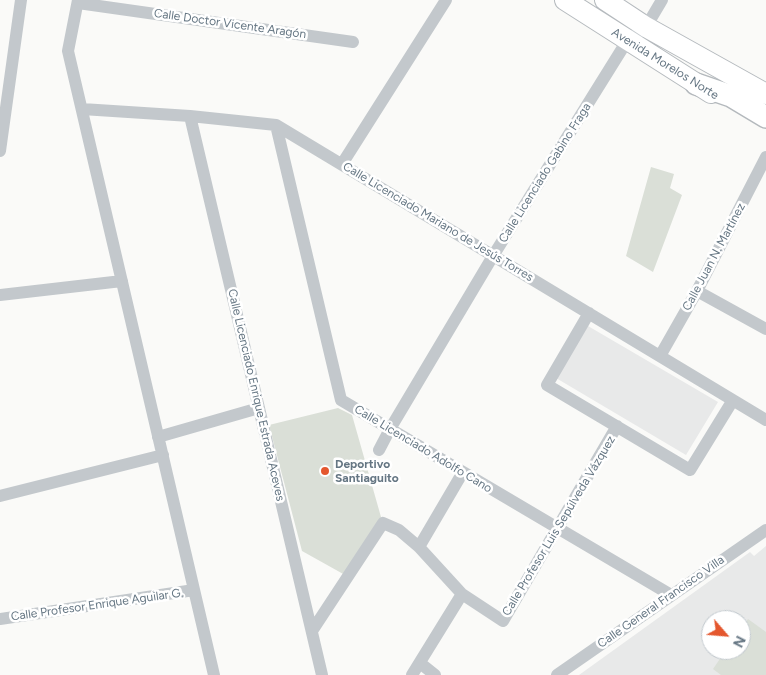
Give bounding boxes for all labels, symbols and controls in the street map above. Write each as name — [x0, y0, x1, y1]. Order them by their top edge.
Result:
street label: Calle Doctor Vicente Aragón — [153, 6, 307, 42]
street label: Avenida Morelos Norte — [609, 25, 721, 103]
street label: Calle Licenciado Gabino Fraga — [496, 100, 594, 246]
street label: Calle Licenciado Mariano de Jesús Torres — [340, 159, 536, 285]
street label: Calle Juan N. Martínez — [680, 201, 748, 313]
street label: Calle Licenciado Enrique Estrada Aceves — [225, 288, 287, 502]
street label: Calle Licenciado Adolfo Cano — [352, 402, 494, 496]
street label: Calle Profesor Luis Sepúlveda Vázquez — [499, 433, 619, 619]
place label: Deportivo Santiaguito — [335, 457, 399, 485]
marker: Deportivo Santiaguito — [319, 465, 331, 477]
street label: Calle General Francisco Villa — [595, 553, 727, 651]
street label: Calle Profesor Enrique Aguilar G. — [10, 586, 184, 624]
north arrow — [701, 610, 751, 660]
text: N — [729, 633, 749, 650]

